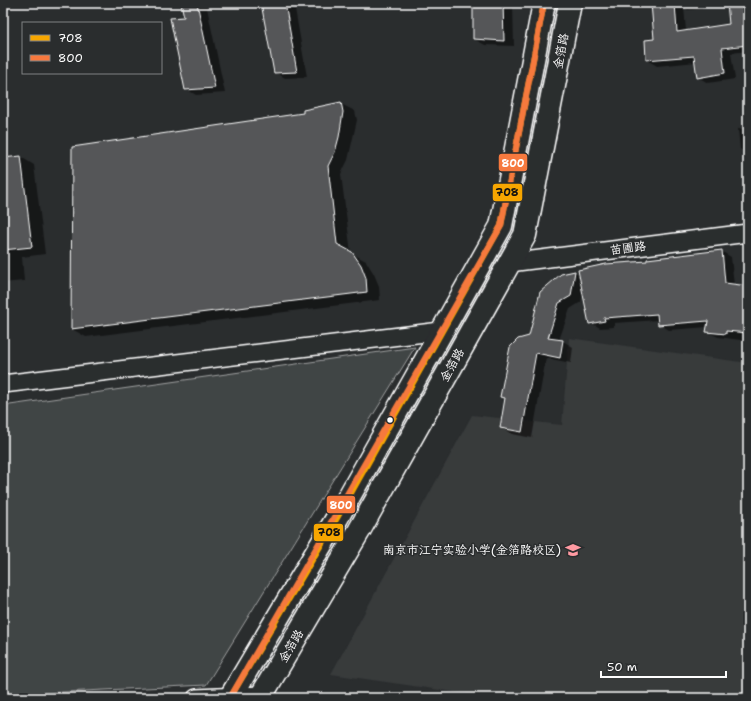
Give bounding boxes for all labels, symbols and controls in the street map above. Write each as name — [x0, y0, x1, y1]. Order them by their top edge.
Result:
legend — [22, 22, 162, 74]
text: 708 — [58, 30, 83, 46]
street label: 金箔路 — [550, 32, 572, 70]
text: 800 — [58, 50, 83, 66]
line badge: 800 — [498, 153, 528, 172]
text: 800 — [501, 156, 525, 171]
line badge: 708 — [492, 183, 523, 202]
text: 708 — [496, 185, 519, 200]
street label: 苗圃路 — [609, 238, 647, 258]
street label: 金箔路 — [436, 345, 468, 385]
unlabelled marker — [385, 415, 395, 425]
line badge: 800 — [326, 495, 356, 514]
text: 800 — [329, 498, 353, 513]
line badge: 708 — [313, 523, 344, 542]
text: 708 — [318, 525, 341, 540]
school or university icon: 南京市江宁实验小学(金箔路校区) — [564, 541, 582, 559]
place label: 南京市江宁实验小学(金箔路校区) — [383, 542, 561, 558]
street label: 金箔路 — [275, 626, 307, 666]
scale bar — [601, 653, 726, 679]
text: 50 m — [607, 659, 637, 675]

